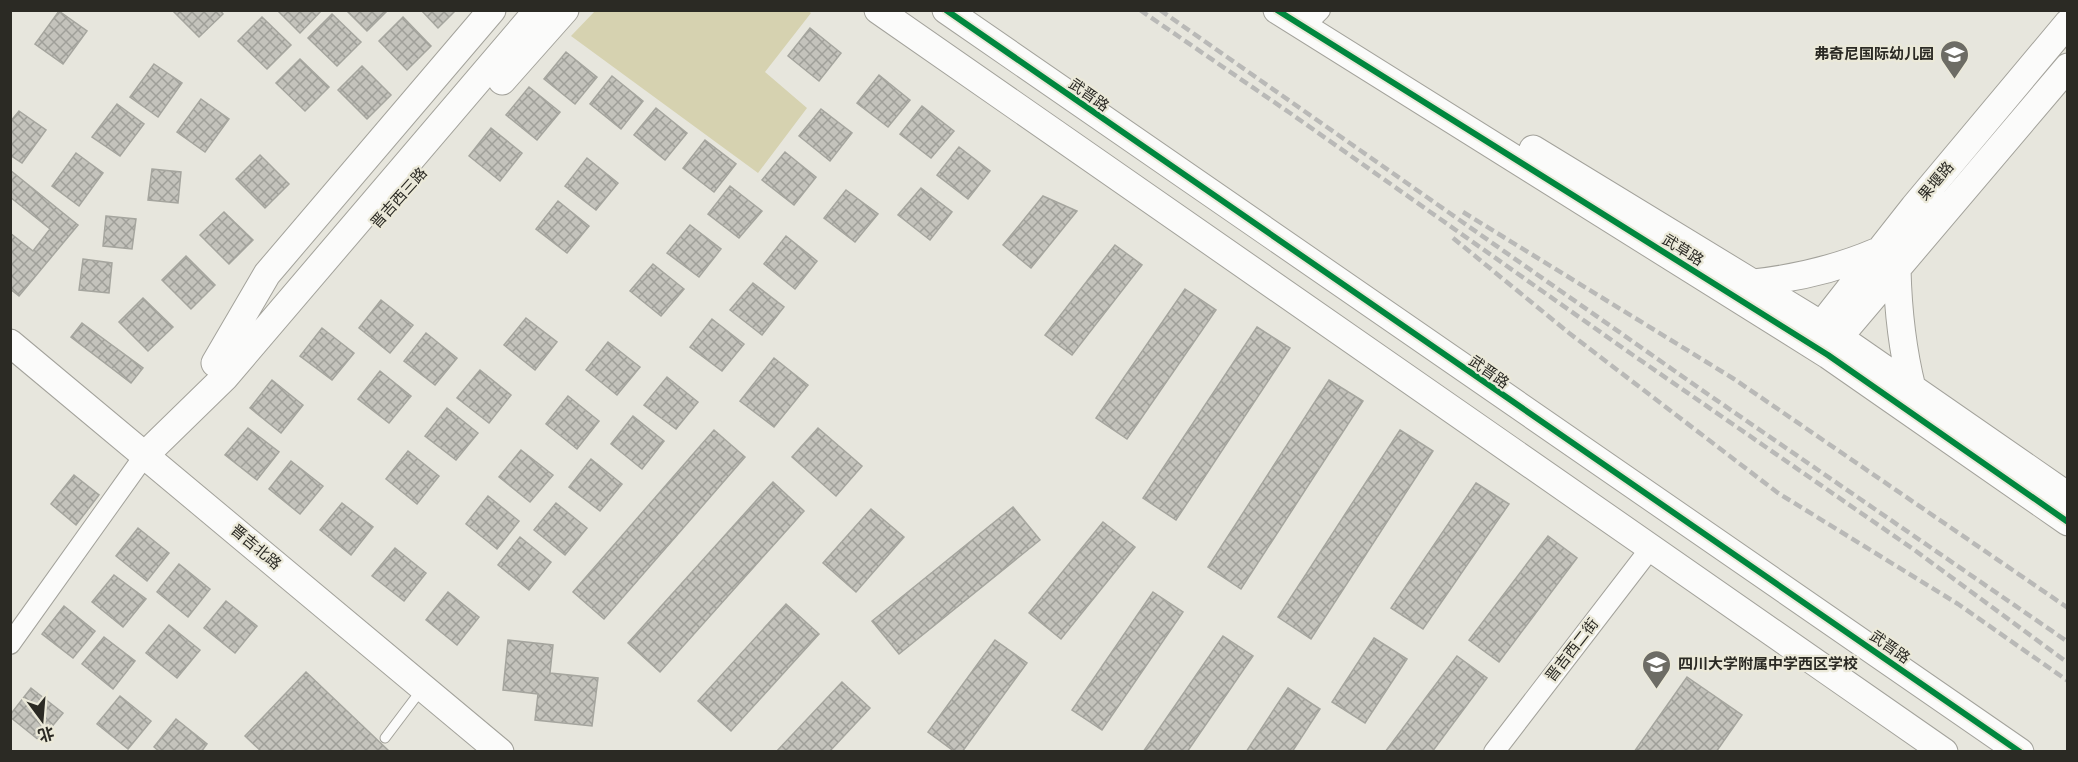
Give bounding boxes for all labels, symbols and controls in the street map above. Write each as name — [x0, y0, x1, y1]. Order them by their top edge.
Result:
school or university icon: 弗奇尼国际幼儿园 — [1939, 38, 1971, 80]
place label: 弗奇尼国际幼儿园 — [1814, 45, 1934, 63]
street label: 武晋路 — [1065, 75, 1113, 115]
street label: 果堰路 — [1915, 158, 1957, 204]
street label: 晋吉西三路 — [367, 164, 431, 232]
street label: 武草路 — [1659, 230, 1707, 270]
street label: 武晋路 — [1465, 352, 1513, 392]
street label: 晋吉北路 — [227, 521, 285, 573]
street label: 晋吉西二街 — [1542, 615, 1602, 685]
street label: 武晋路 — [1866, 627, 1914, 667]
school or university icon: 四川大学附属中学西区学校 — [1641, 648, 1673, 690]
place label: 四川大学附属中学西区学校 — [1678, 655, 1858, 673]
north arrow — [12, 690, 72, 750]
text: 北 — [36, 723, 56, 745]

